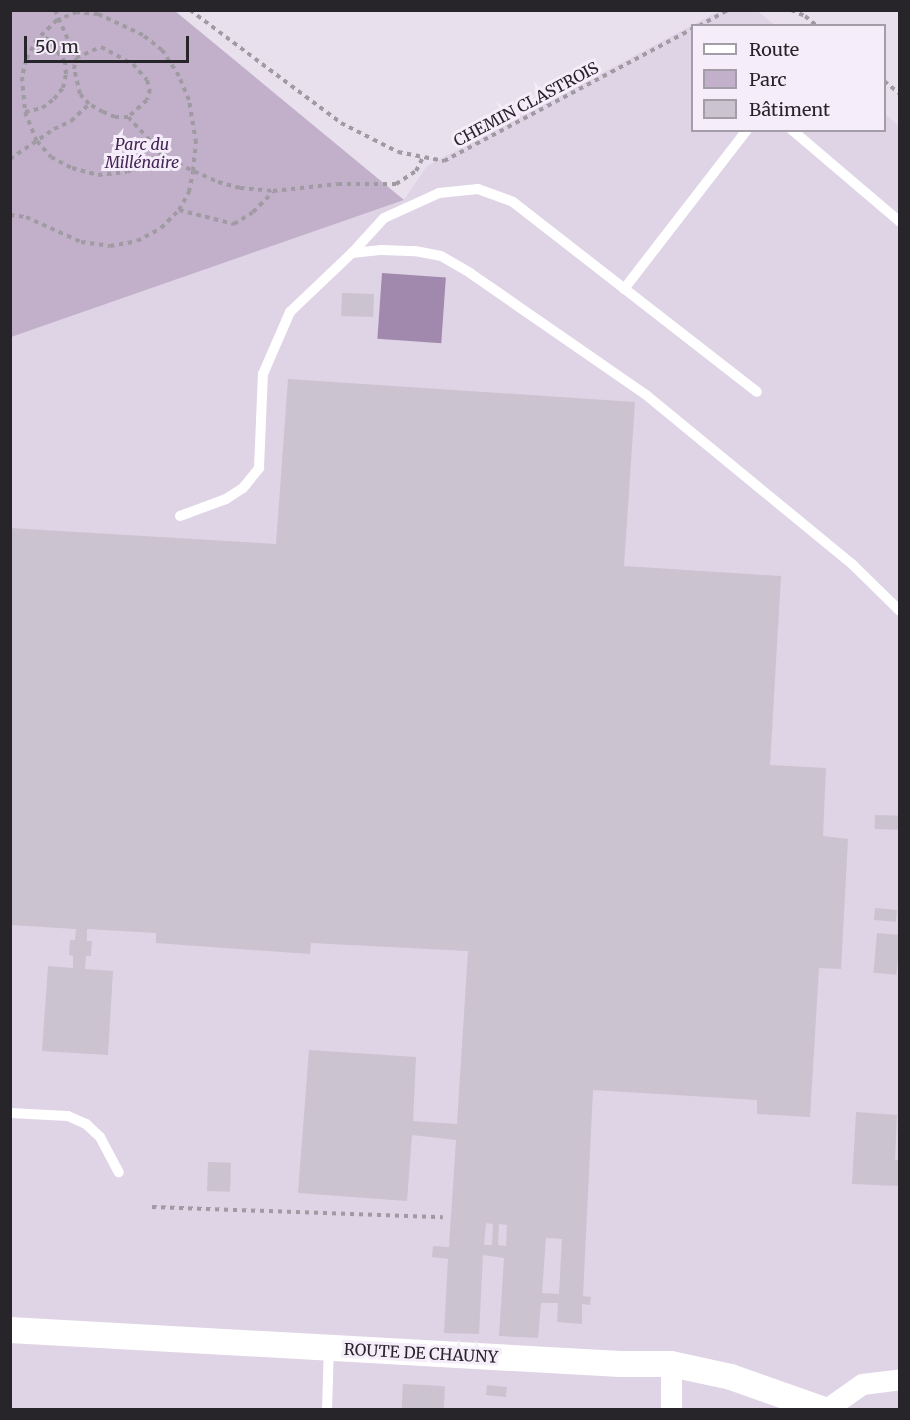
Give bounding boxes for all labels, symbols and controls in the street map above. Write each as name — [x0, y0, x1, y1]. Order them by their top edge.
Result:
scale bar — [27, 24, 192, 62]
legend — [691, 24, 886, 132]
text: 50 m — [35, 35, 79, 58]
text: Route — [749, 38, 799, 61]
street label: CHEMIN CLASTROIS — [450, 58, 602, 150]
text: Parc — [749, 68, 787, 91]
text: Bâtiment — [749, 98, 830, 121]
park label: Parc du Millénaire — [105, 134, 179, 172]
street label: ROUTE DE CHAUNY — [343, 1339, 499, 1367]

